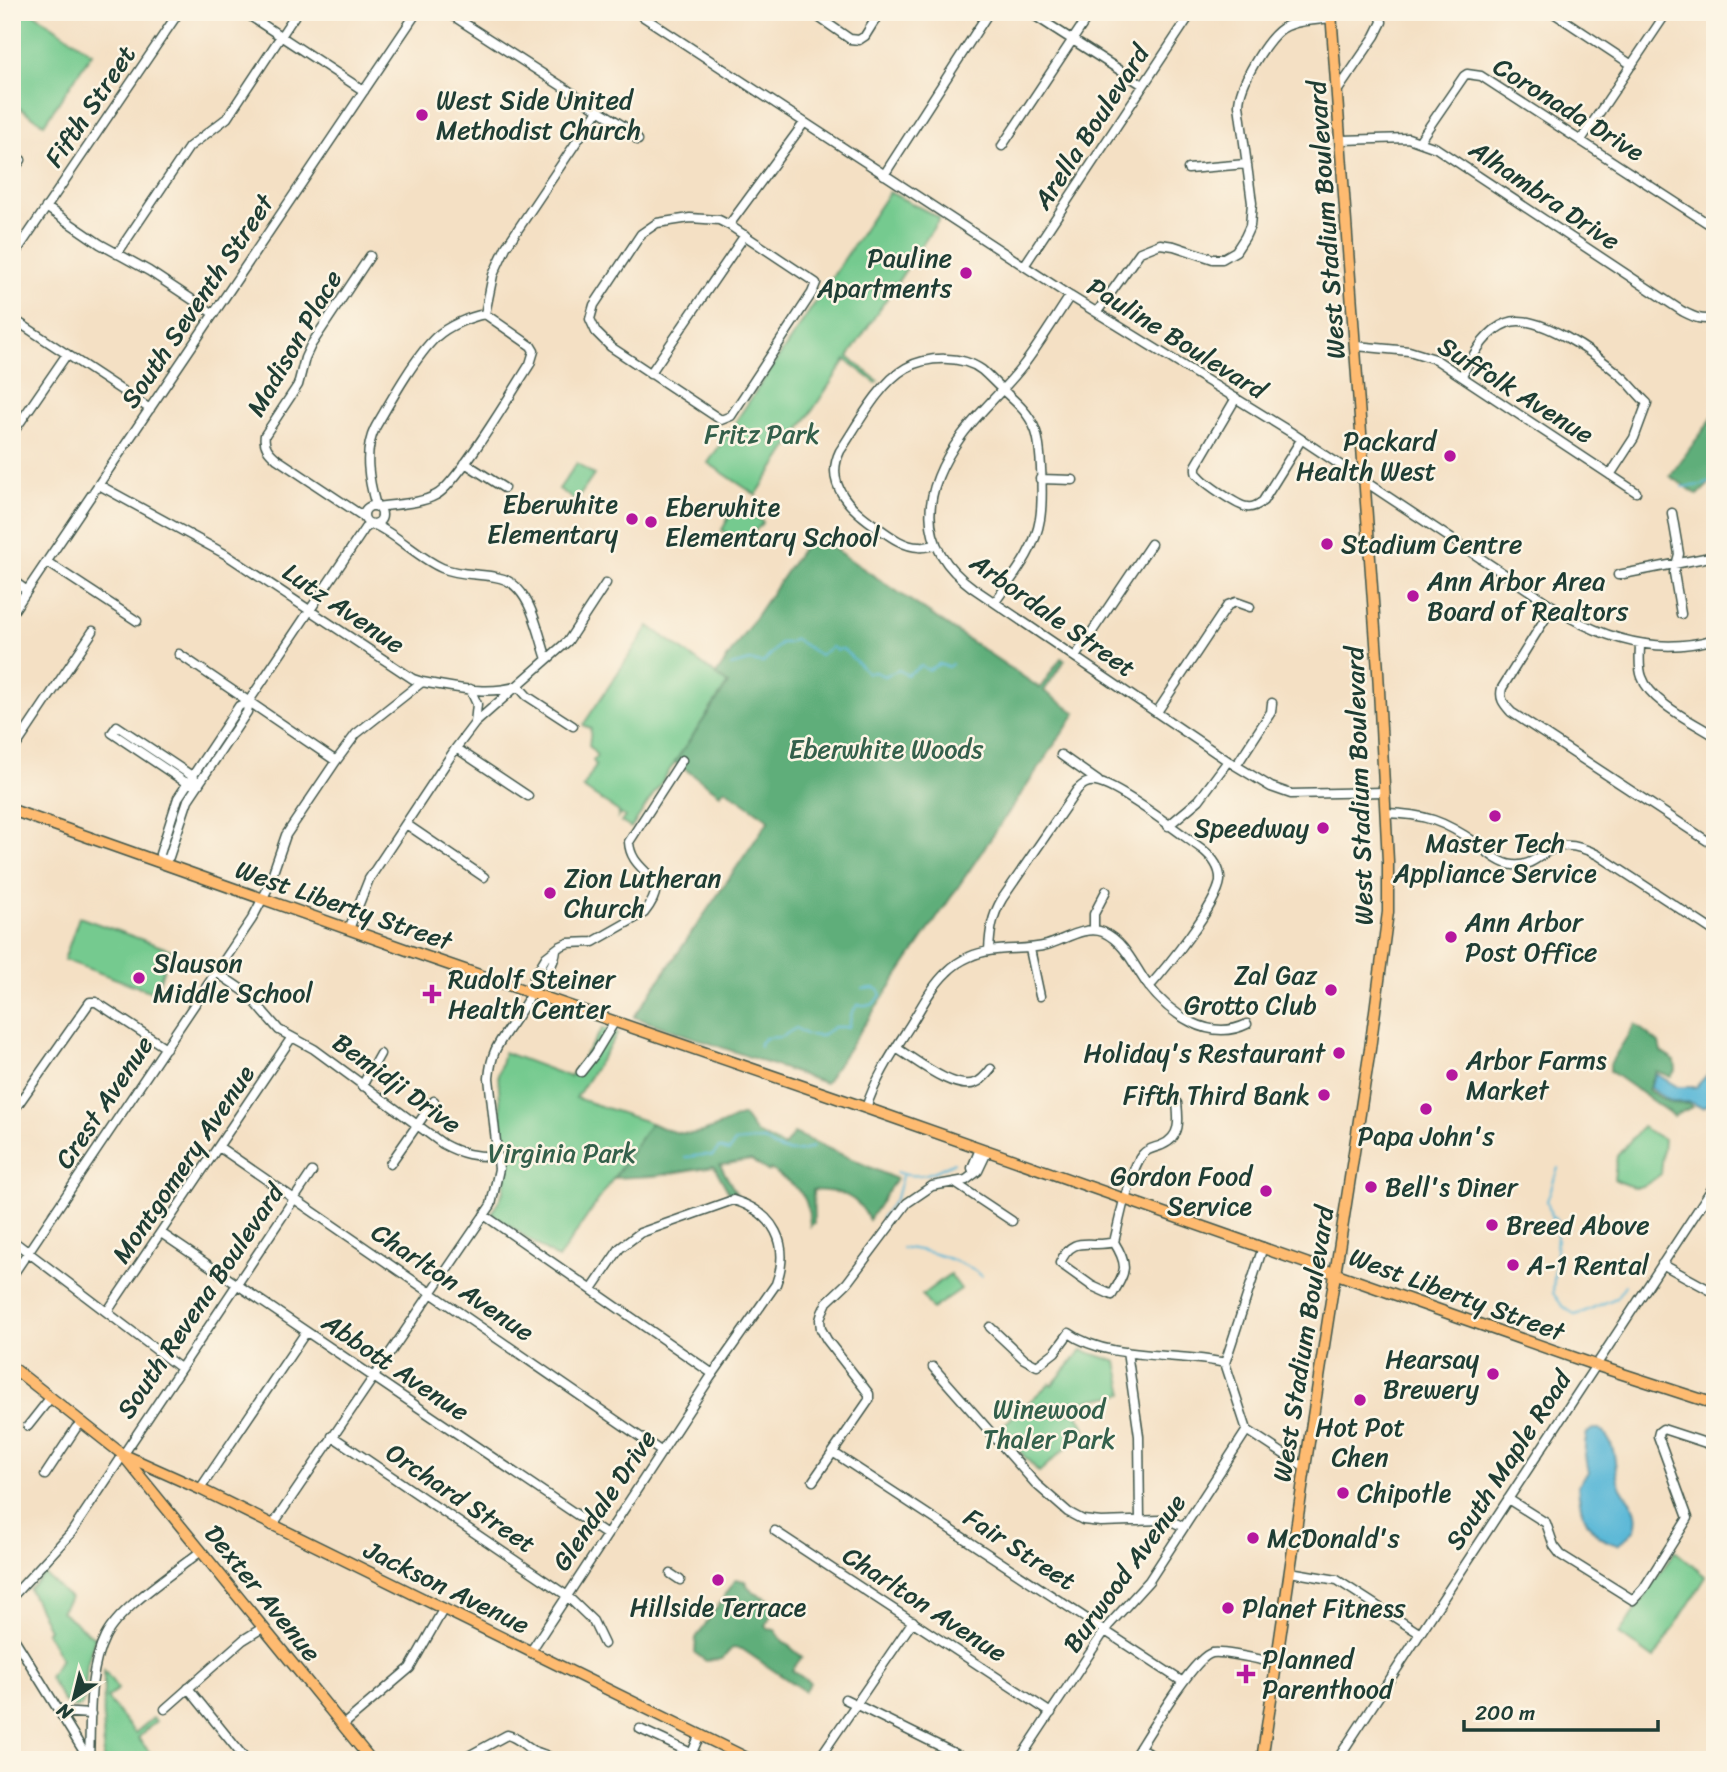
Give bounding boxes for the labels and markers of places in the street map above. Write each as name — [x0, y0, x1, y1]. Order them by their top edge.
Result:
place label: West Side United Methodist Church — [436, 77, 641, 153]
marker: West Side United Methodist Church — [414, 107, 430, 123]
place label: Pauline Apartments — [816, 235, 953, 311]
marker: Pauline Apartments — [958, 265, 974, 281]
place label: Packard Health West — [1296, 418, 1438, 494]
marker: Packard Health West — [1442, 448, 1458, 464]
place label: Eberwhite Elementary — [487, 481, 619, 557]
place label: Eberwhite Elementary School — [665, 484, 880, 560]
marker: Eberwhite Elementary — [624, 511, 640, 527]
marker: Eberwhite Elementary School — [643, 514, 659, 530]
place label: Stadium Centre — [1341, 521, 1522, 567]
marker: Stadium Centre — [1319, 536, 1335, 552]
place label: Ann Arbor Area Board of Realtors — [1426, 558, 1629, 634]
marker: Ann Arbor Area Board of Realtors — [1405, 588, 1421, 604]
place label: Speedway — [1194, 805, 1310, 851]
marker: Master Tech Appliance Service — [1487, 808, 1503, 824]
marker: Speedway — [1315, 820, 1331, 836]
place label: Master Tech Appliance Service — [1392, 820, 1597, 896]
place label: Zion Lutheran Church — [564, 855, 721, 931]
marker: Zion Lutheran Church — [542, 885, 558, 901]
place label: Ann Arbor Post Office — [1464, 899, 1597, 975]
marker: Ann Arbor Post Office — [1443, 929, 1459, 945]
place label: Slauson Middle School — [153, 940, 313, 1016]
place label: Zal Gaz Grotto Club — [1184, 952, 1318, 1028]
place label: Rudolf Steiner Health Center — [448, 956, 617, 1032]
marker: Slauson Middle School — [131, 970, 147, 986]
marker: Zal Gaz Grotto Club — [1323, 982, 1339, 998]
marker: Rudolf Steiner Health Center — [422, 984, 442, 1004]
place label: Holiday's Restaurant — [1083, 1030, 1327, 1076]
place label: Arbor Farms Market — [1465, 1037, 1607, 1113]
marker: Holiday's Restaurant — [1331, 1045, 1347, 1061]
marker: Arbor Farms Market — [1444, 1067, 1460, 1083]
place label: Fifth Third Bank — [1123, 1072, 1310, 1118]
marker: Fifth Third Bank — [1316, 1087, 1332, 1103]
marker: Papa John's — [1418, 1101, 1434, 1117]
place label: Papa John's — [1358, 1113, 1495, 1159]
place label: Gordon Food Service — [1110, 1153, 1254, 1229]
place label: Bell's Diner — [1385, 1164, 1519, 1210]
marker: Bell's Diner — [1363, 1179, 1379, 1195]
marker: Gordon Food Service — [1258, 1183, 1274, 1199]
place label: Breed Above — [1506, 1202, 1650, 1248]
marker: Breed Above — [1484, 1217, 1500, 1233]
place label: A-1 Rental — [1526, 1242, 1650, 1288]
marker: A-1 Rental — [1505, 1257, 1521, 1273]
place label: Hearsay Brewery — [1383, 1336, 1480, 1412]
marker: Hearsay Brewery — [1485, 1366, 1501, 1382]
marker: Hot Pot Chen — [1352, 1392, 1368, 1408]
place label: Hot Pot Chen — [1315, 1404, 1405, 1480]
place label: Chipotle — [1357, 1470, 1452, 1516]
marker: Chipotle — [1335, 1485, 1351, 1501]
place label: McDonald's — [1267, 1515, 1400, 1561]
marker: McDonald's — [1245, 1530, 1261, 1546]
marker: Hillside Terrace — [710, 1572, 726, 1588]
place label: Hillside Terrace — [630, 1584, 807, 1630]
place label: Planet Fitness — [1242, 1585, 1407, 1631]
marker: Planet Fitness — [1220, 1600, 1236, 1616]
place label: Planned Parenthood — [1262, 1636, 1395, 1712]
marker: Planned Parenthood — [1236, 1664, 1256, 1684]

